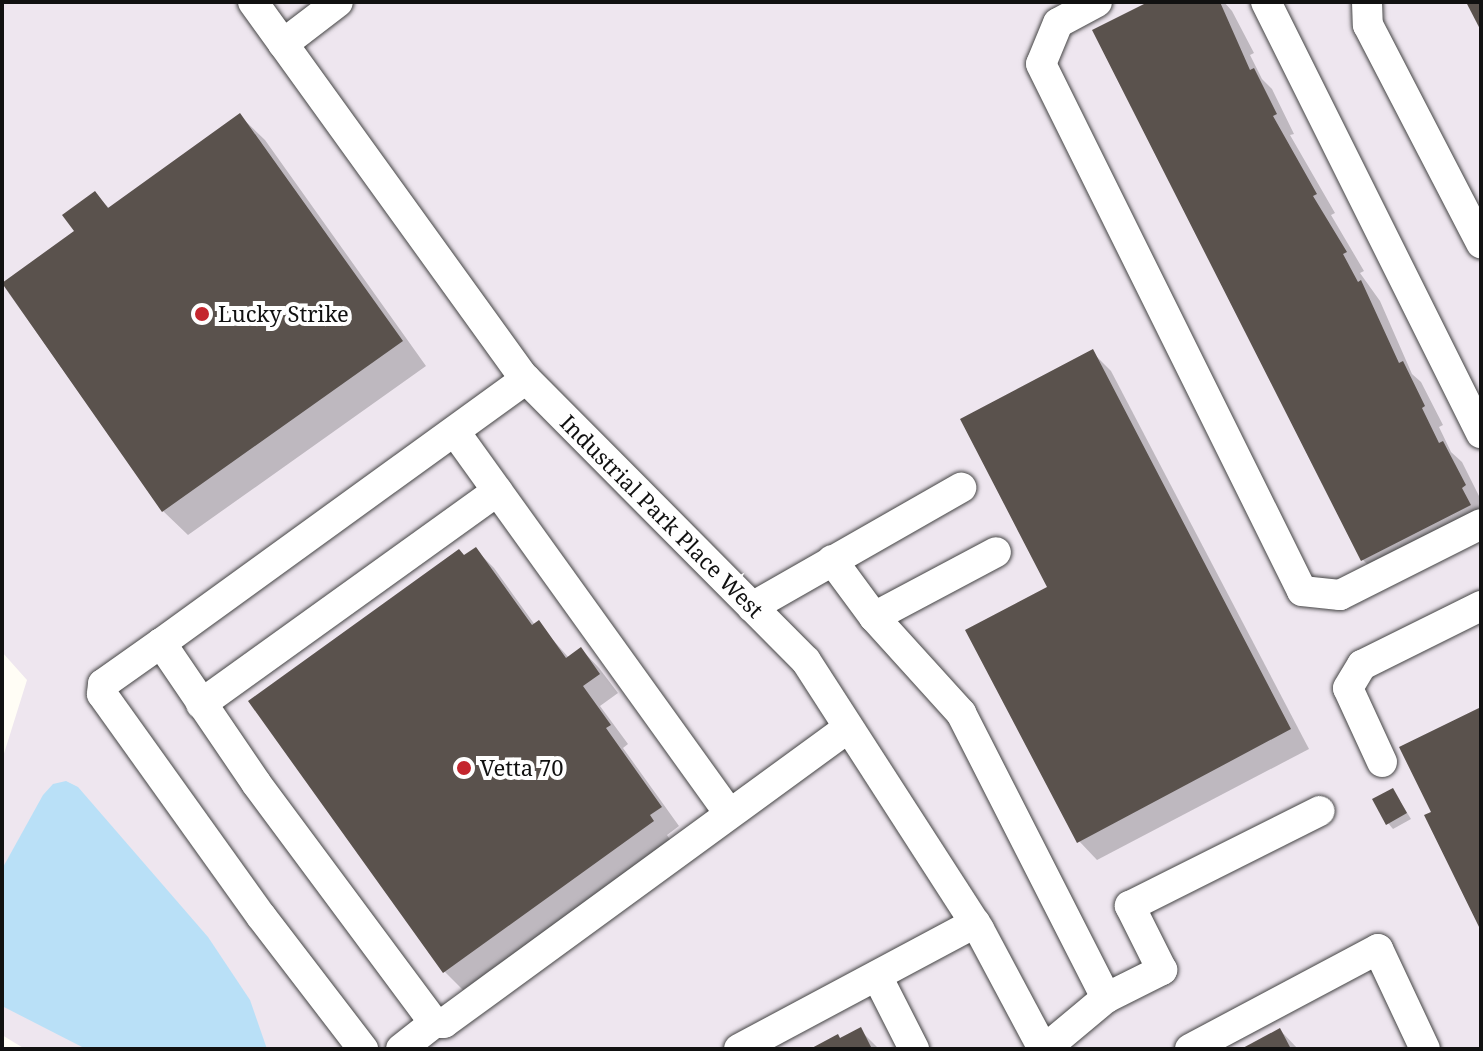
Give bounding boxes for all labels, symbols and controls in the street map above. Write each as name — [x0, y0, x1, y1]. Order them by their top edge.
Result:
place label: Lucky Strike — [218, 301, 349, 327]
marker: Lucky Strike — [193, 305, 211, 323]
street label: Industrial Park Place West — [555, 409, 769, 623]
place label: Vetta 70 — [480, 755, 563, 781]
marker: Vetta 70 — [455, 759, 473, 777]

